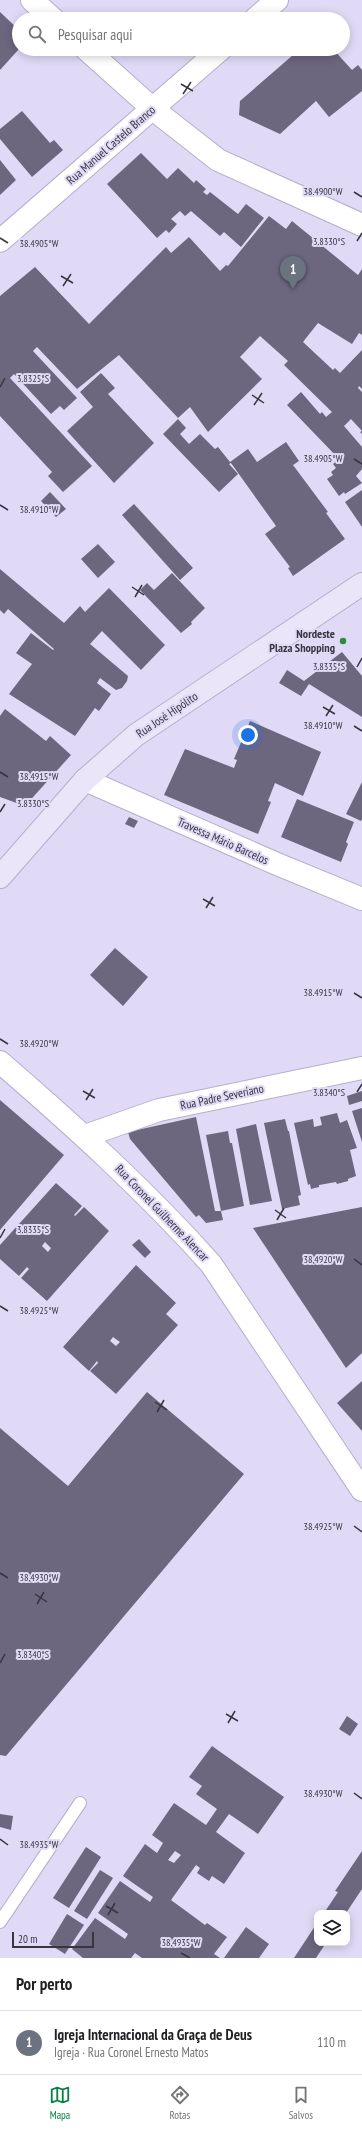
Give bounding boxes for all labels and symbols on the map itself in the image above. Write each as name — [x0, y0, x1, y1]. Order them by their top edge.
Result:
street label: Rua Manuel Castelo Branco — [63, 102, 158, 187]
text: 38.4900°W — [304, 185, 343, 198]
text: 3.8330°S — [313, 235, 345, 248]
text: 38.4905°W — [20, 237, 59, 250]
pin: 1 — [280, 256, 306, 289]
text: 3.8325°S — [17, 372, 49, 385]
text: 38.4905°W — [304, 452, 343, 465]
text: 38.4910°W — [20, 503, 59, 516]
place label: Nordeste Plaza Shopping — [269, 626, 335, 655]
marker: Nordeste Plaza Shopping — [338, 636, 348, 646]
text: 3.8335°S — [313, 660, 345, 673]
street label: Rua José Hipólito — [133, 688, 200, 741]
text: 38.4910°W — [304, 719, 343, 732]
your location — [238, 725, 258, 745]
text: 38.4915°W — [20, 770, 59, 783]
text: 3.8330°S — [17, 797, 49, 810]
street label: Travessa Mário Barcelos — [175, 814, 271, 867]
text: 38.4915°W — [304, 986, 343, 999]
text: 38.4920°W — [20, 1037, 59, 1050]
street label: Rua Padre Severíano — [179, 1080, 265, 1113]
text: 3.8340°S — [313, 1086, 345, 1099]
street label: Rua Coronel Guilherme Alencar — [112, 1161, 213, 1265]
text: 3.8335°S — [17, 1223, 49, 1236]
text: 38.4920°W — [304, 1253, 343, 1266]
text: 38.4925°W — [20, 1304, 59, 1317]
text: 38.4925°W — [304, 1520, 343, 1533]
text: 38.4930°W — [20, 1571, 59, 1584]
text: 3.8340°S — [17, 1648, 49, 1661]
text: 38.4930°W — [304, 1787, 343, 1800]
text: 38.4935°W — [20, 1838, 59, 1851]
scale bar — [12, 1930, 94, 1949]
text: 38.4935°W — [162, 1936, 201, 1949]

